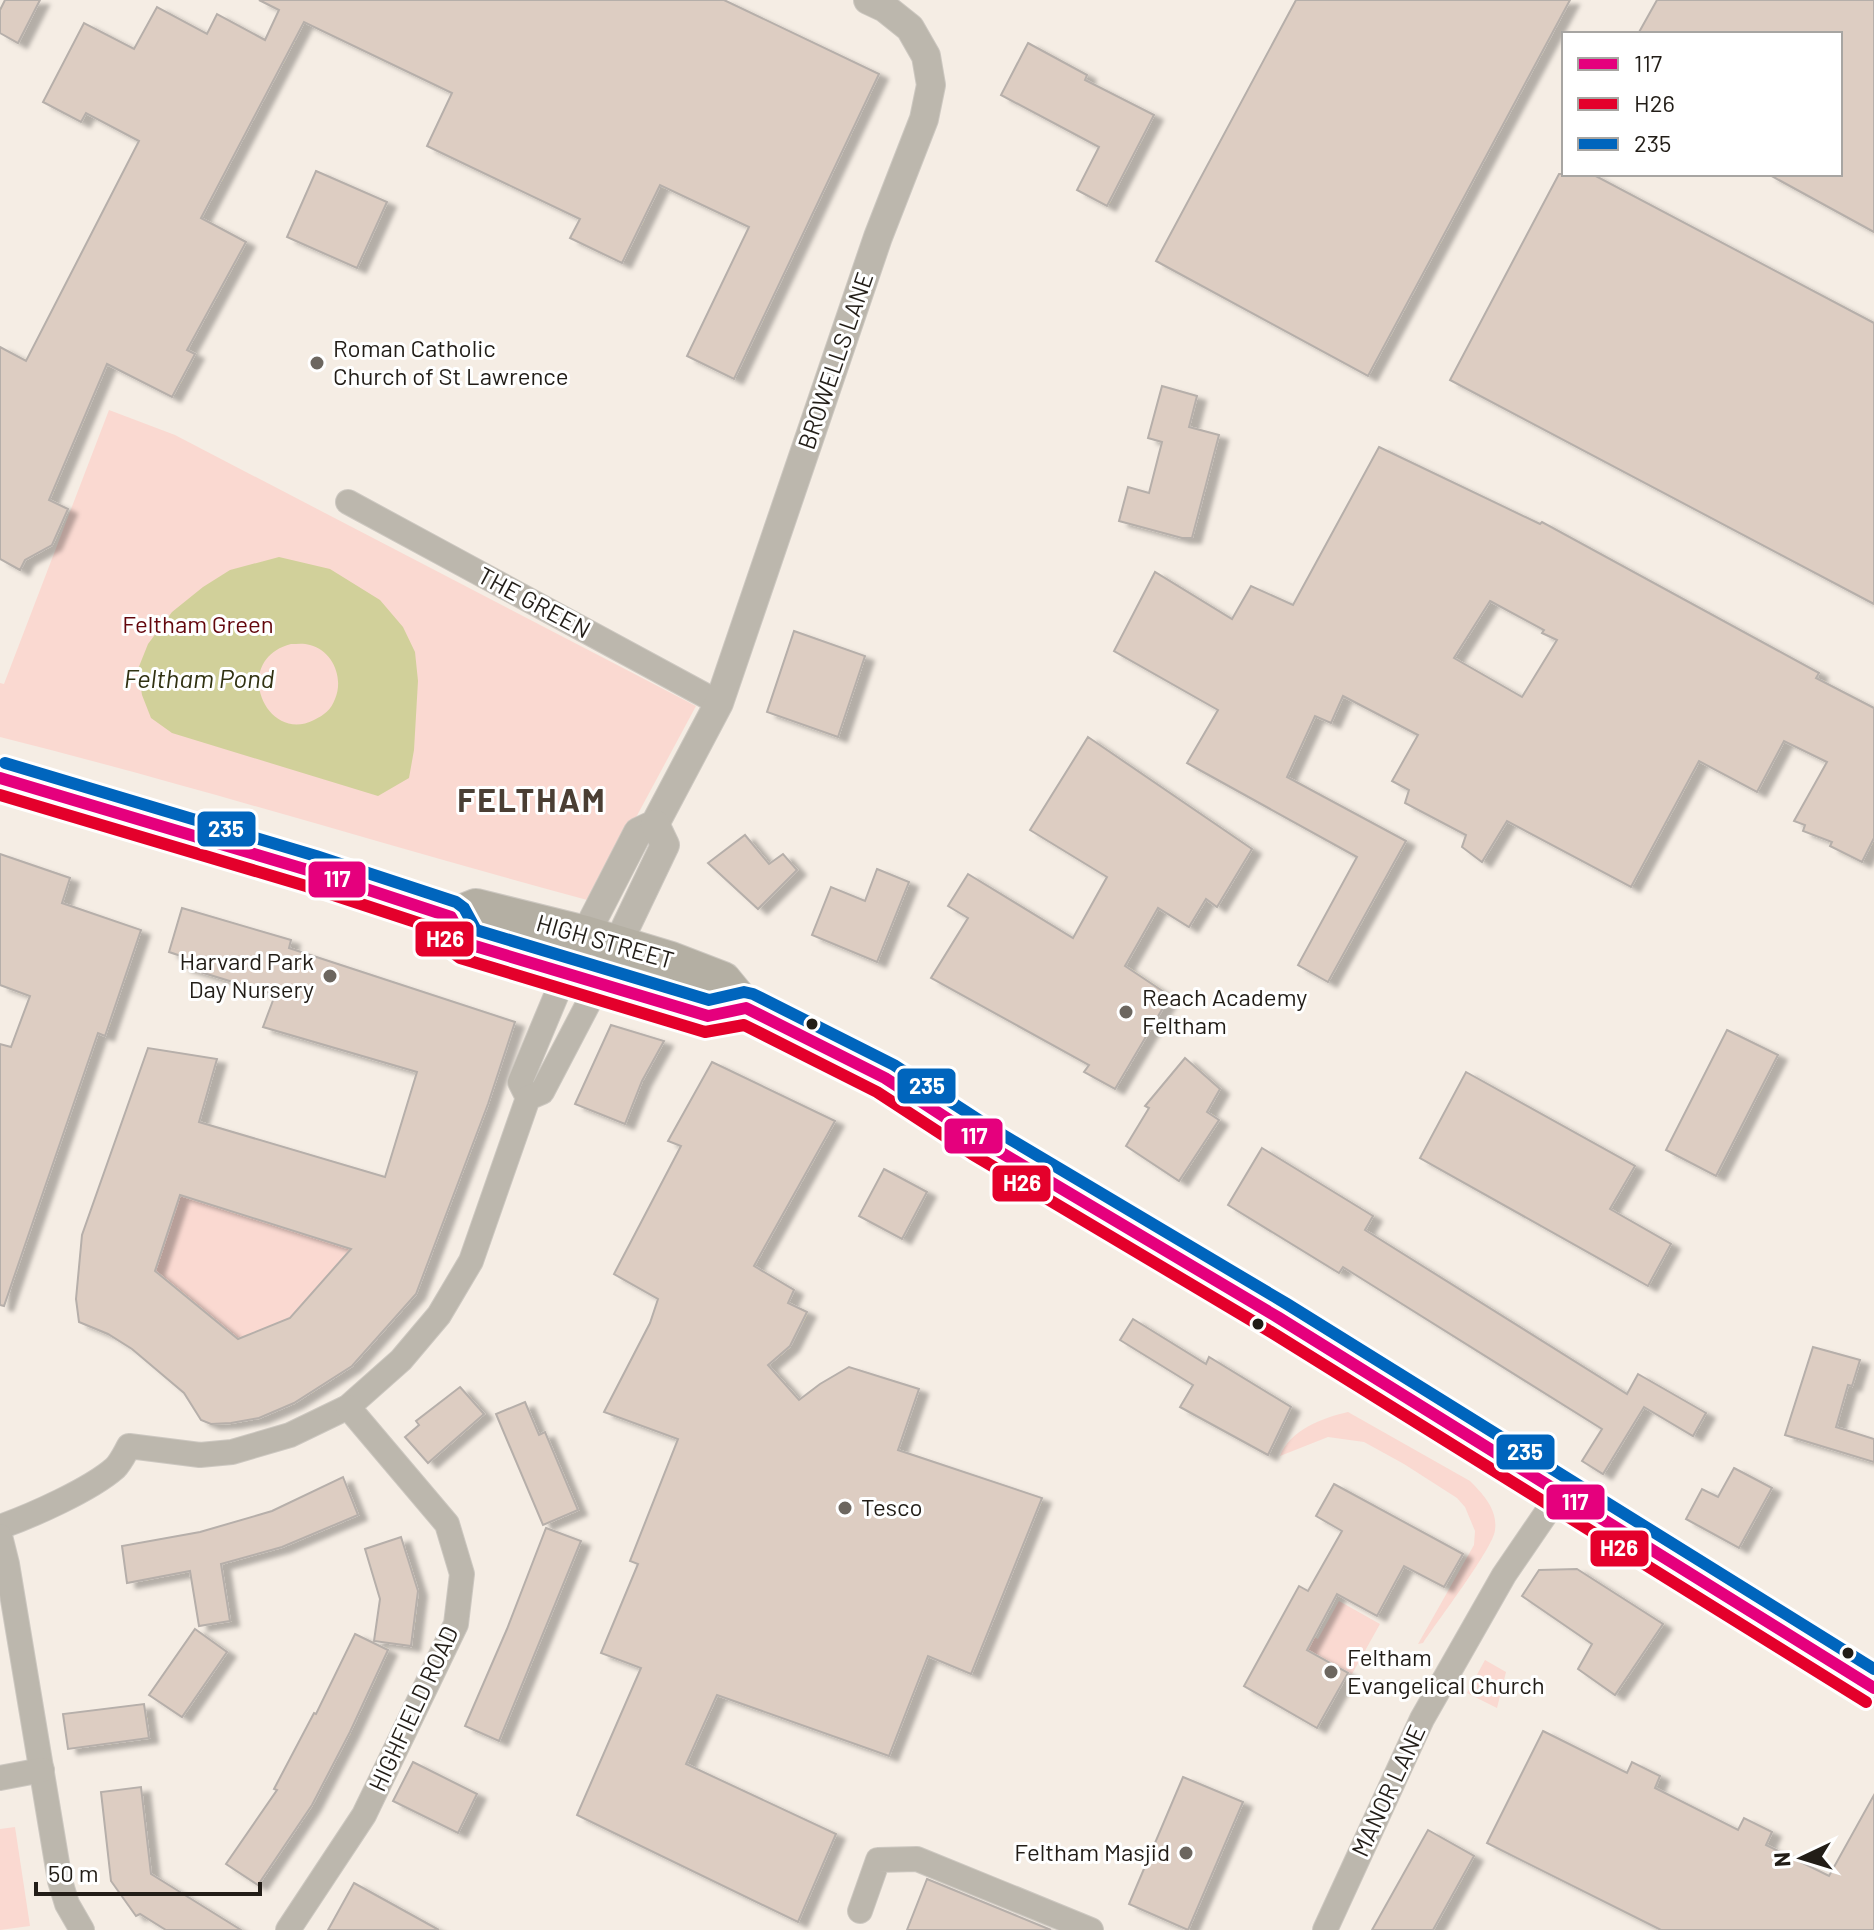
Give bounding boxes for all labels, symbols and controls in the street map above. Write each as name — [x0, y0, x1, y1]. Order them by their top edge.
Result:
legend — [1562, 32, 1842, 176]
text: 117 — [1634, 48, 1662, 77]
text: H26 — [1634, 88, 1675, 117]
text: 235 — [1634, 128, 1671, 157]
street label: BROWELLS LANE — [791, 268, 878, 453]
place label: Roman Catholic Church of St Lawrence — [333, 333, 568, 390]
marker: Roman Catholic Church of St Lawrence — [308, 354, 326, 372]
street label: THE GREEN — [473, 560, 596, 643]
park label: Feltham Green — [122, 609, 274, 638]
water label: Feltham Pond — [124, 662, 274, 693]
district label: FELTHAM — [457, 780, 607, 818]
line badge: 235 — [196, 810, 257, 848]
text: 235 — [208, 815, 244, 841]
line badge: 117 — [307, 860, 367, 899]
text: 117 — [324, 865, 350, 891]
street label: HIGH STREET — [533, 907, 678, 974]
line badge: H26 — [414, 920, 475, 958]
text: H26 — [426, 925, 464, 951]
place label: Harvard Park Day Nursery — [180, 946, 314, 1003]
marker: Harvard Park Day Nursery — [321, 967, 339, 985]
place label: Reach Academy Feltham — [1142, 982, 1307, 1039]
marker: Reach Academy Feltham — [1117, 1003, 1135, 1021]
unlabelled marker — [804, 1016, 820, 1032]
line badge: 235 — [896, 1067, 957, 1105]
text: 235 — [909, 1072, 945, 1098]
line badge: 117 — [943, 1117, 1004, 1155]
text: 117 — [961, 1122, 987, 1148]
line badge: H26 — [991, 1164, 1052, 1203]
text: H26 — [1003, 1169, 1041, 1195]
unlabelled marker — [1250, 1316, 1266, 1332]
line badge: 235 — [1495, 1433, 1556, 1471]
text: 235 — [1507, 1438, 1543, 1464]
line badge: 117 — [1545, 1483, 1606, 1521]
text: 117 — [1562, 1488, 1588, 1514]
place label: Tesco — [861, 1492, 923, 1521]
marker: Tesco — [836, 1499, 854, 1517]
line badge: H26 — [1589, 1529, 1650, 1568]
text: H26 — [1600, 1534, 1638, 1560]
street label: HIGHFIELD ROAD — [362, 1621, 464, 1796]
place label: Feltham Evangelical Church — [1347, 1642, 1545, 1699]
unlabelled marker — [1840, 1645, 1856, 1661]
marker: Feltham Evangelical Church — [1322, 1663, 1340, 1681]
street label: MANOR LANE — [1344, 1720, 1431, 1861]
north arrow — [1762, 1818, 1842, 1898]
place label: Feltham Masjid — [1014, 1837, 1170, 1866]
marker: Feltham Masjid — [1177, 1844, 1195, 1862]
scale bar — [36, 1846, 260, 1896]
text: N — [1768, 1851, 1795, 1868]
text: 50 m — [48, 1858, 99, 1887]

